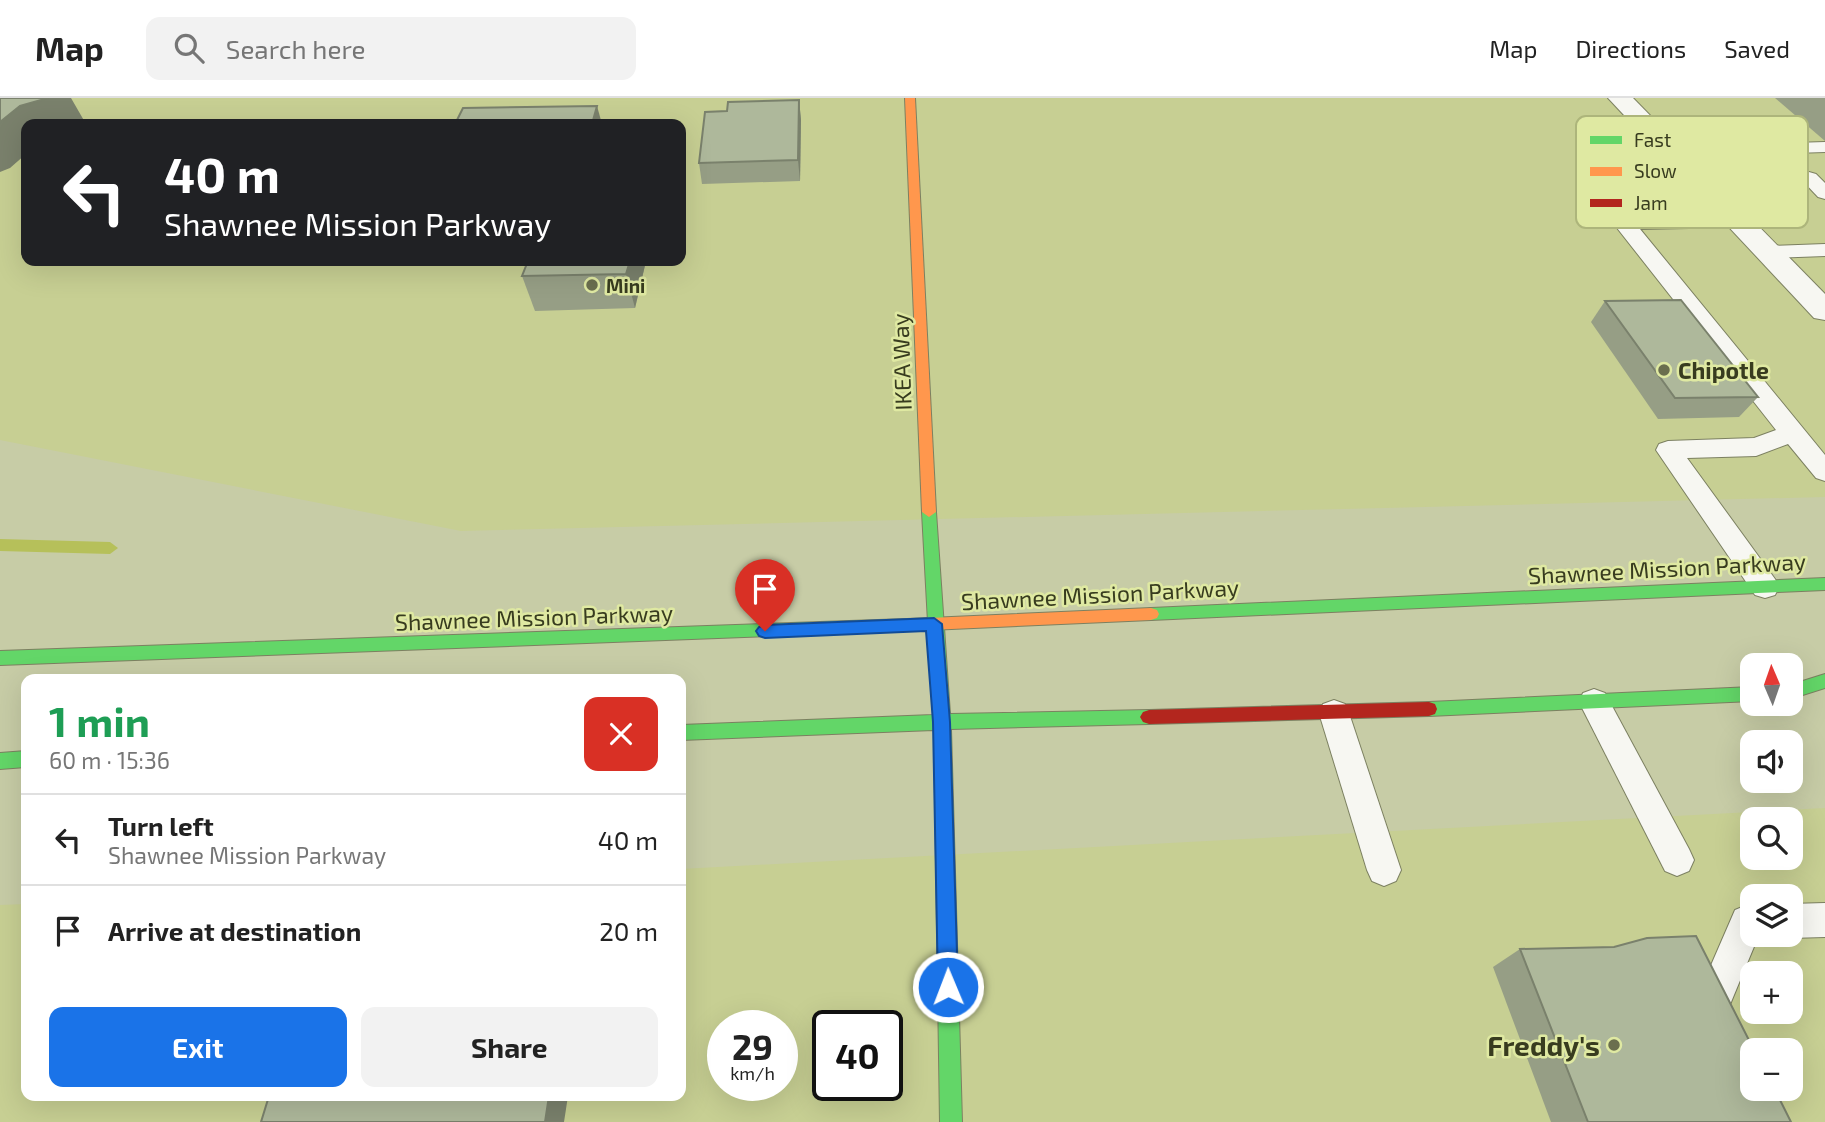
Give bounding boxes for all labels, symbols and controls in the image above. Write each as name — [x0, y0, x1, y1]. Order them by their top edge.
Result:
search box — [146, 17, 636, 80]
text: Map — [35, 28, 104, 68]
icon: search — [170, 29, 208, 67]
text: Search here — [226, 33, 365, 64]
text: Map — [1489, 34, 1537, 63]
text: Directions — [1575, 34, 1686, 63]
text: Saved — [1724, 34, 1790, 63]
legend — [1576, 116, 1808, 228]
text: Fast — [1634, 128, 1671, 151]
text: 40 m — [164, 144, 280, 203]
icon: left — [49, 147, 140, 238]
text: Slow — [1634, 159, 1677, 182]
text: Jam — [1634, 191, 1668, 214]
text: Shawnee Mission Parkway — [164, 204, 551, 242]
place label: Mini — [606, 274, 645, 297]
marker: Mini — [584, 277, 600, 293]
street label: IKEA Way — [885, 313, 917, 411]
place label: Chipotle — [1678, 356, 1769, 384]
marker: Chipotle — [1656, 362, 1672, 378]
street label: Shawnee Mission Parkway — [1527, 547, 1807, 589]
pin — [735, 559, 795, 631]
icon: arrive — [746, 570, 784, 608]
street label: Shawnee Mission Parkway — [960, 573, 1240, 615]
street label: Shawnee Mission Parkway — [394, 598, 674, 636]
north arrow — [1740, 653, 1802, 716]
map controls — [1740, 653, 1803, 1101]
text: 1 min — [49, 695, 150, 745]
button: close — [584, 697, 658, 771]
button: sound — [1740, 730, 1803, 793]
text: 60 m · 15:36 — [49, 746, 170, 774]
button: search — [1740, 807, 1803, 870]
text: Turn left — [108, 810, 214, 841]
icon: left — [49, 821, 87, 859]
text: 40 m — [598, 824, 658, 855]
text: Shawnee Mission Parkway — [108, 841, 386, 869]
button: layers — [1740, 884, 1803, 947]
icon: arrive — [49, 912, 87, 950]
text: Arrive at destination — [108, 915, 361, 946]
text: 20 m — [599, 915, 658, 946]
position arrow — [911, 950, 985, 1024]
button: + — [1740, 961, 1803, 1024]
button: Exit — [49, 1007, 347, 1087]
button: Share — [361, 1007, 658, 1087]
speed limit sign: 40 — [812, 1010, 903, 1101]
text: 29 — [732, 1025, 773, 1067]
place label: Freddy's — [1487, 1028, 1600, 1062]
marker: Freddy's — [1606, 1037, 1622, 1053]
button: − — [1740, 1038, 1803, 1101]
text: km/h — [730, 1062, 775, 1084]

